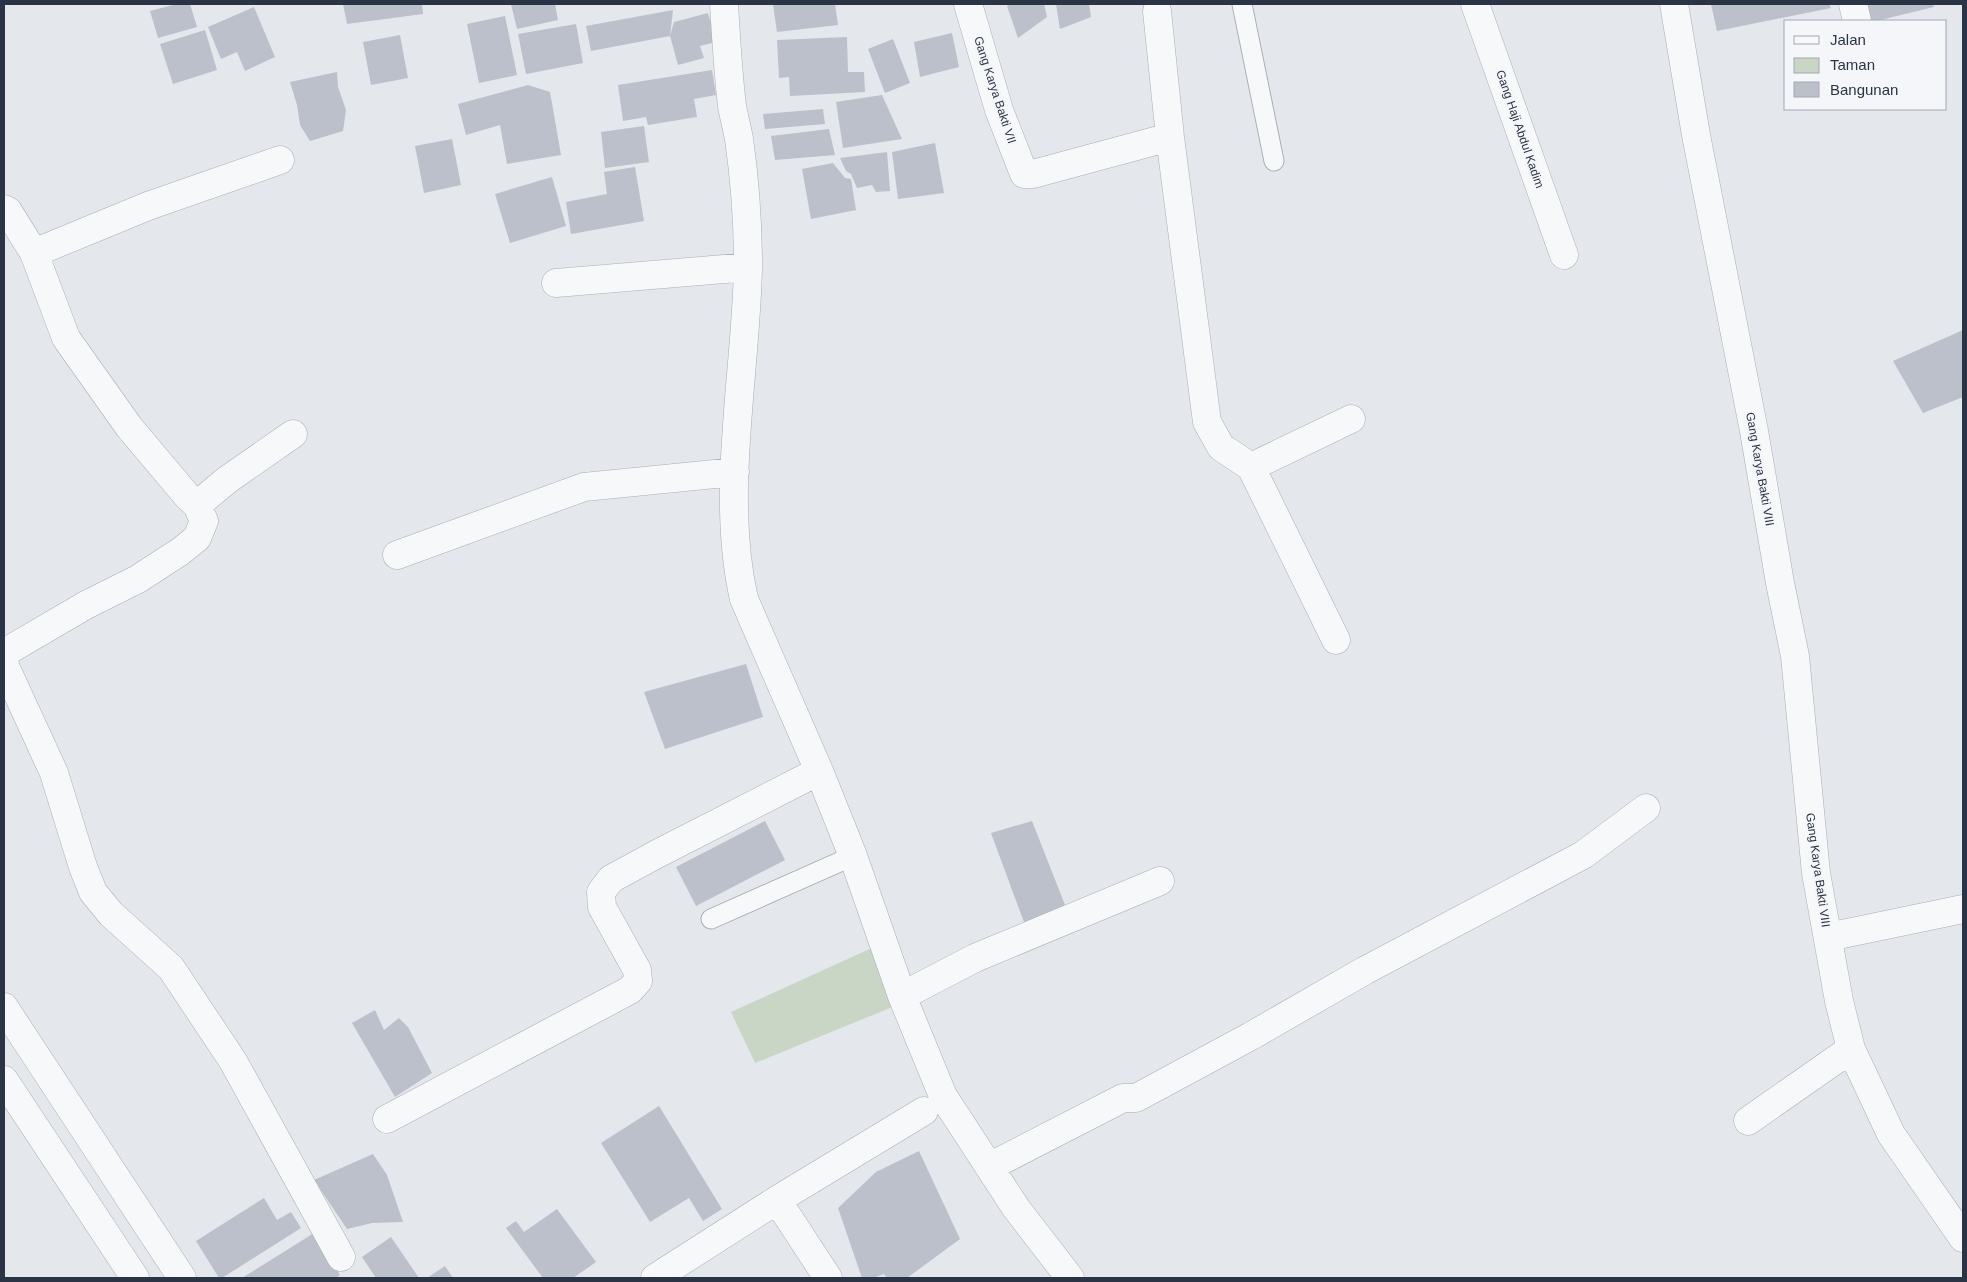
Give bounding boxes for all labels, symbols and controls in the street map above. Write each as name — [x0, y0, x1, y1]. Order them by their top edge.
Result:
legend — [1784, 20, 1947, 110]
text: Jalan — [1830, 31, 1866, 48]
street label: Gang Karya Bakti VII — [971, 35, 1019, 145]
text: Taman — [1830, 56, 1875, 73]
street label: Gang Haji Abdul Kadim — [1493, 68, 1547, 190]
text: Bangunan — [1830, 81, 1898, 98]
street label: Gang Karya Bakti VIII — [1743, 411, 1777, 527]
street label: Gang Karya Bakti VIII — [1803, 812, 1833, 928]

